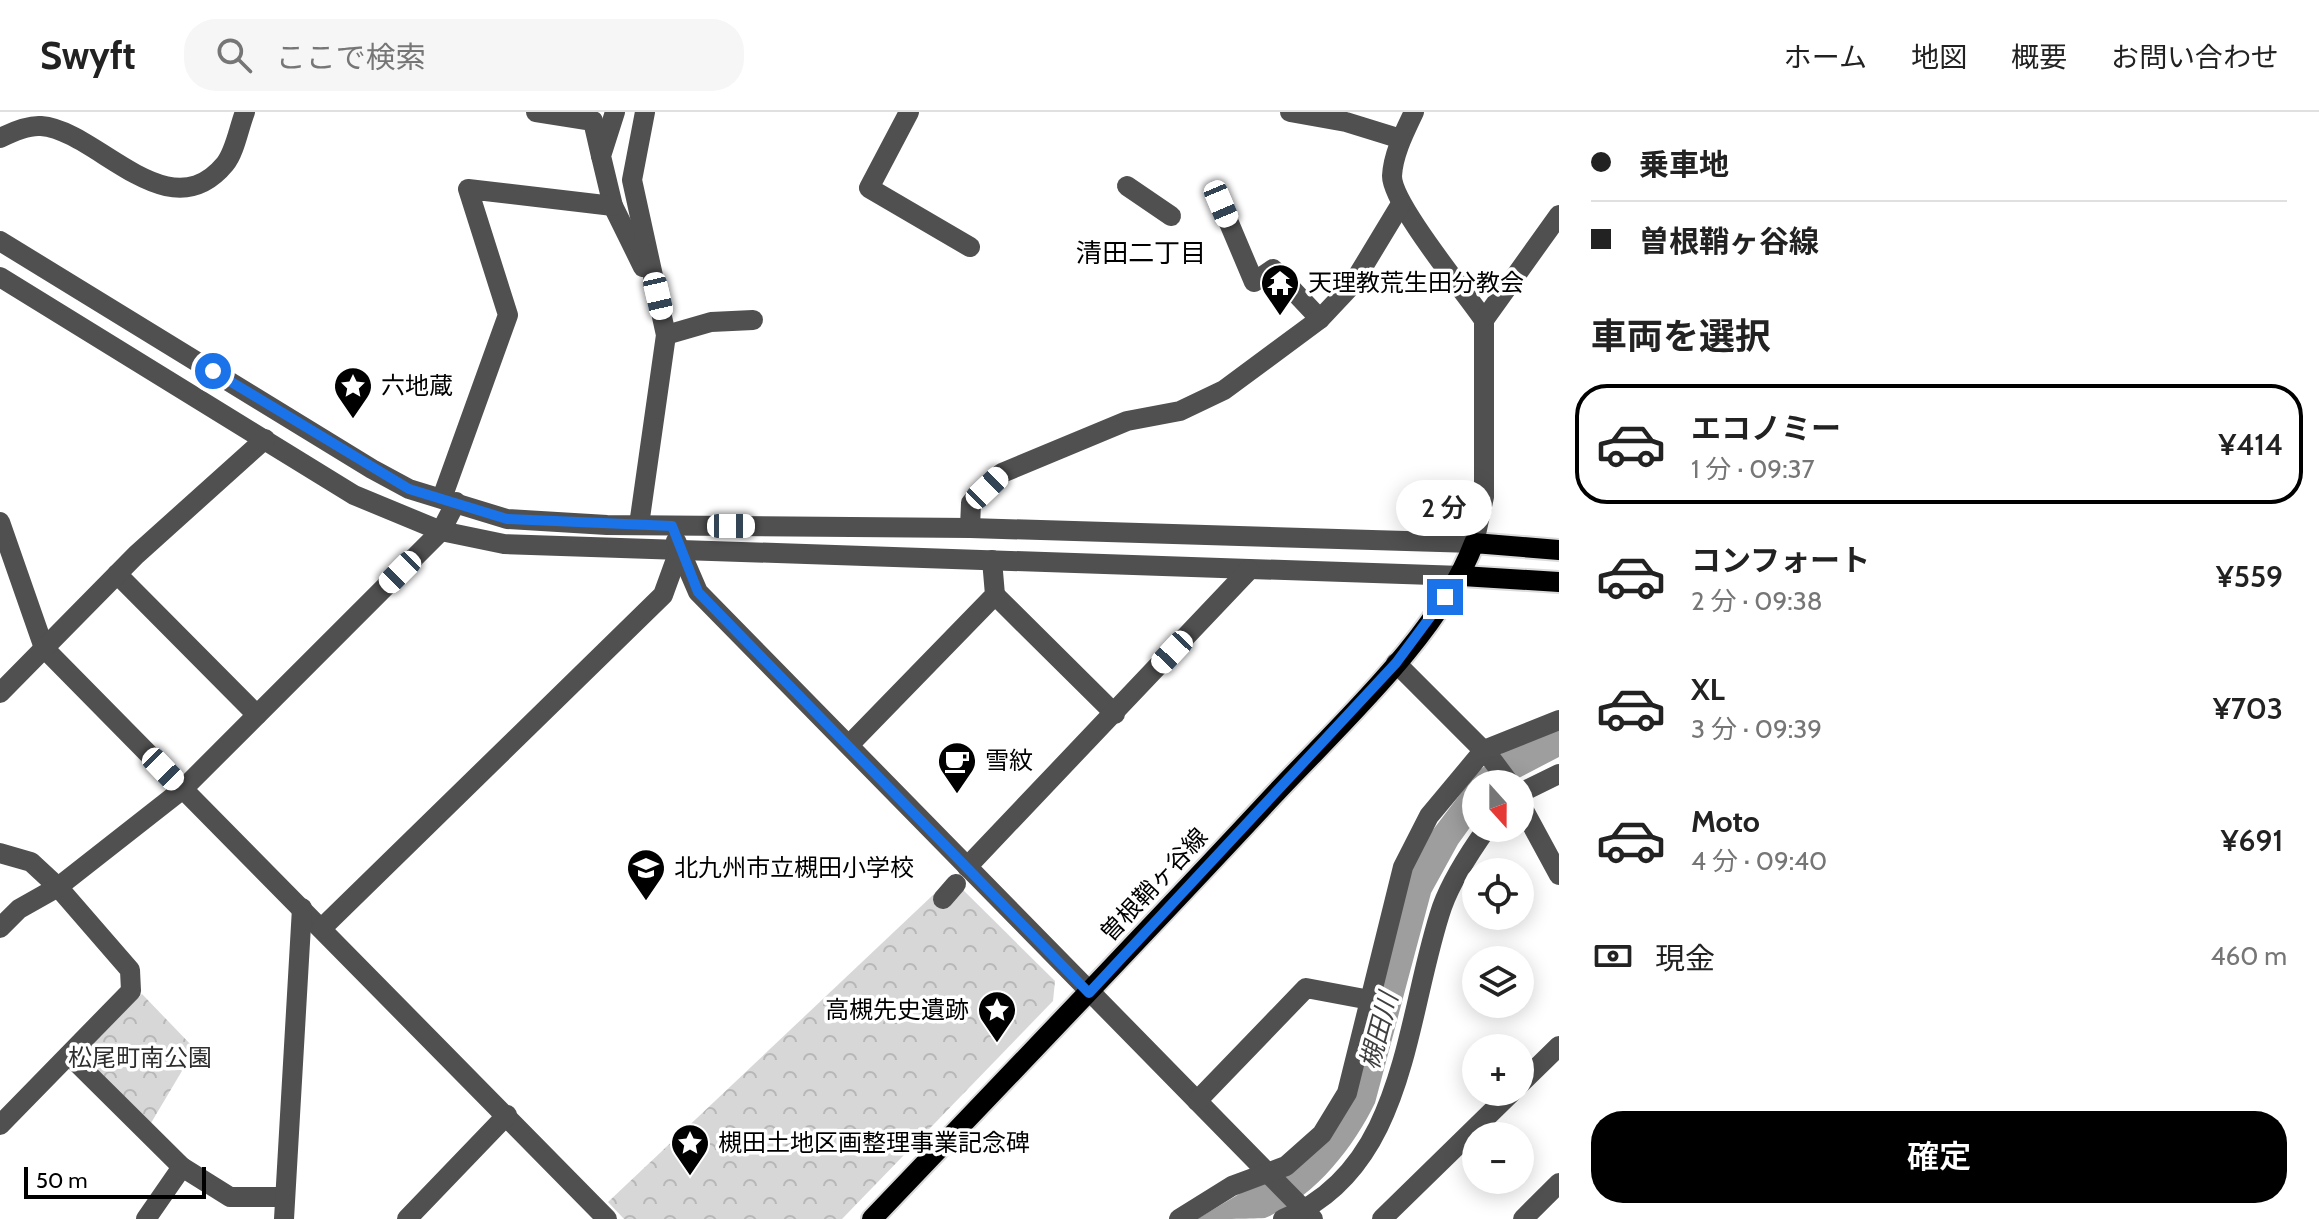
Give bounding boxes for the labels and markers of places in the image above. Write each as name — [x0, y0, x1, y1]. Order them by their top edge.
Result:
temple icon: 天理教荒生田分教会 — [1259, 262, 1301, 317]
place label: 天理教荒生田分教会 — [1308, 268, 1524, 297]
place icon: 六地蔵 — [332, 365, 374, 420]
place label: 六地蔵 — [381, 371, 453, 400]
cafe icon: 雪紋 — [936, 740, 978, 795]
place label: 雪紋 — [985, 746, 1033, 775]
school or university icon: 北九州市立槻田小学校 — [625, 847, 667, 902]
place label: 北九州市立槻田小学校 — [674, 853, 914, 882]
place icon: 高槻先史遺跡 — [976, 989, 1018, 1044]
place label: 高槻先史遺跡 — [825, 995, 969, 1024]
place icon: 槻田土地区画整理事業記念碑 — [669, 1122, 711, 1177]
place label: 槻田土地区画整理事業記念碑 — [718, 1128, 1030, 1157]

